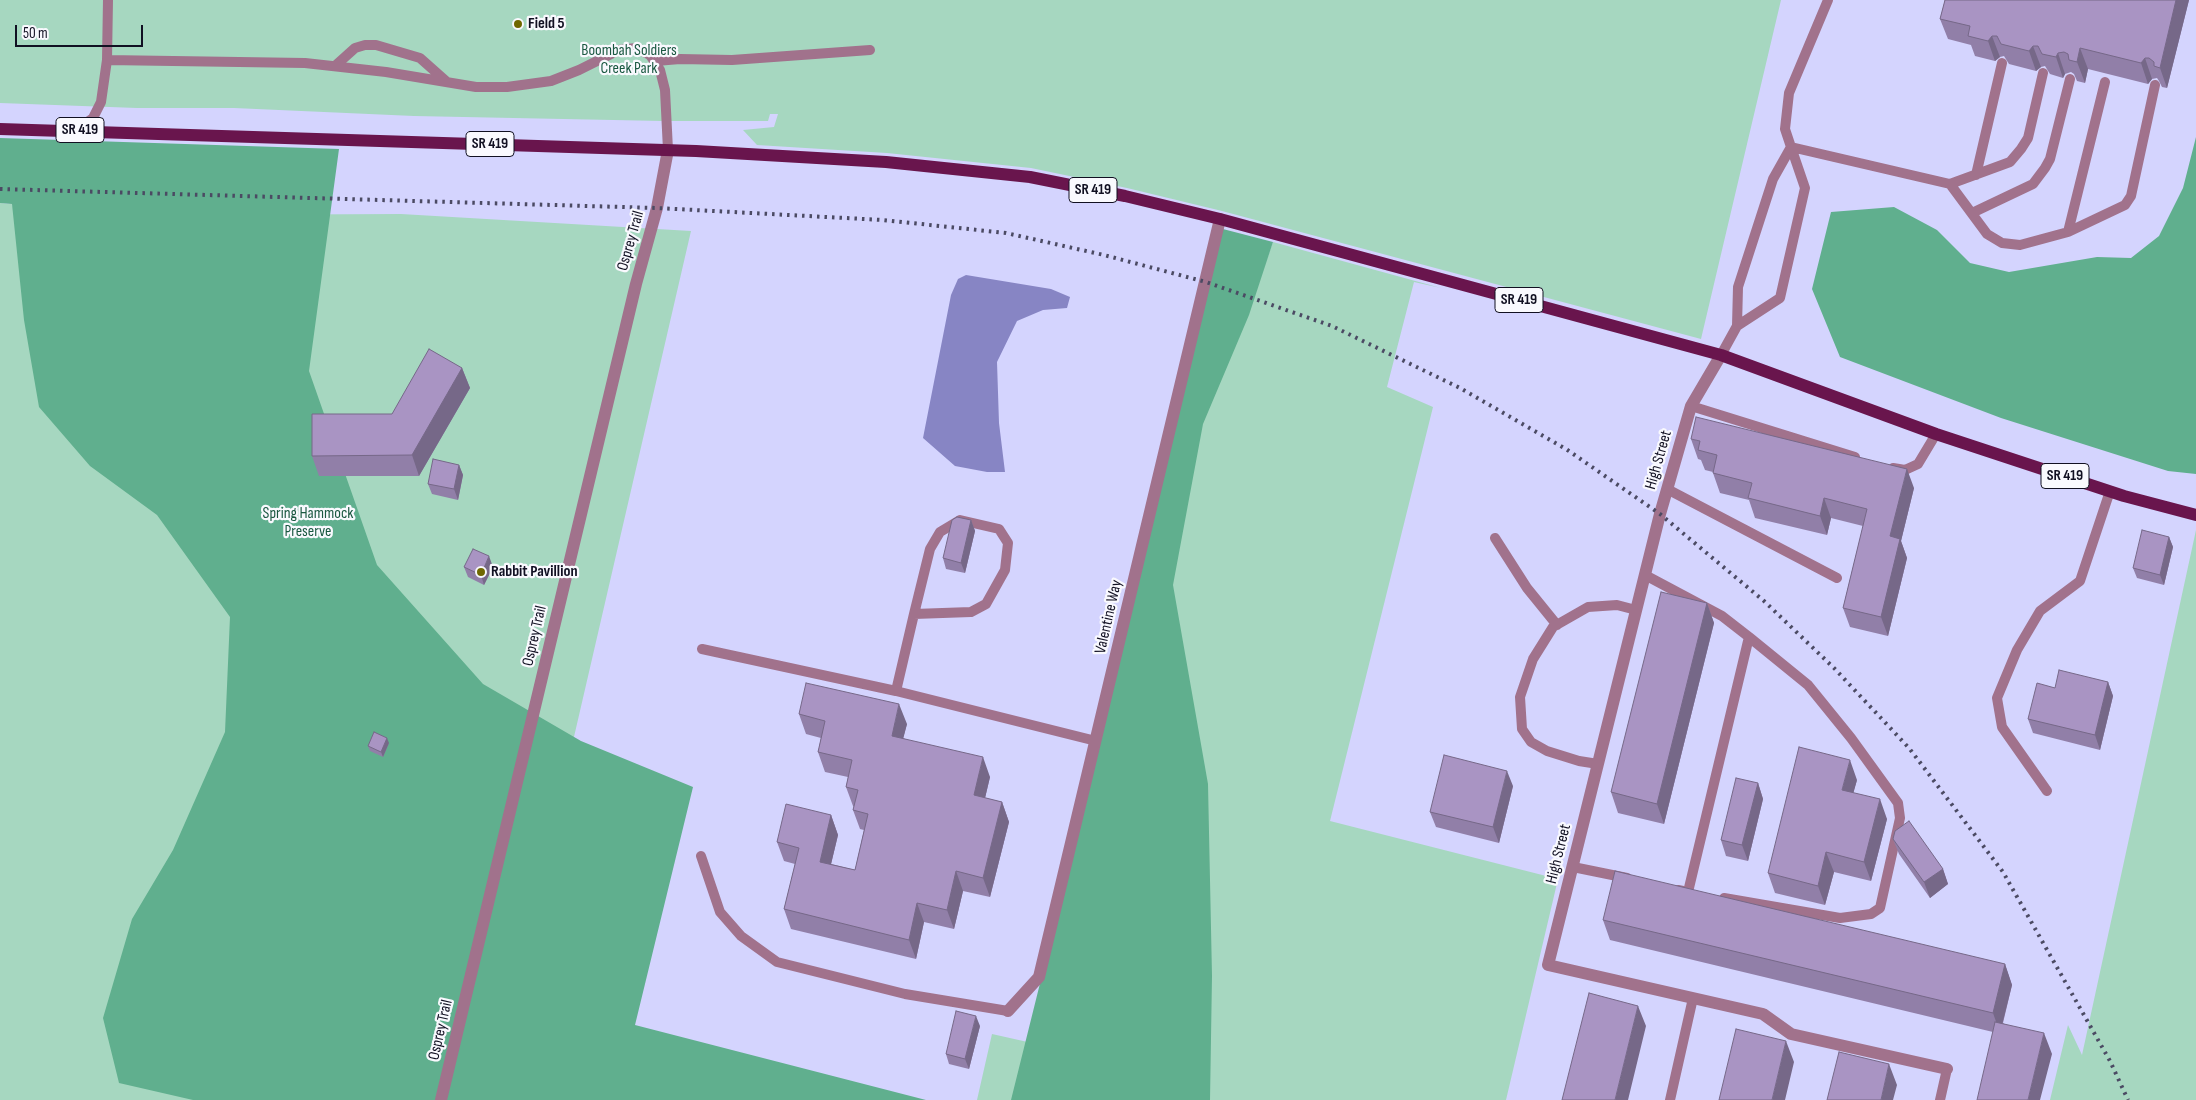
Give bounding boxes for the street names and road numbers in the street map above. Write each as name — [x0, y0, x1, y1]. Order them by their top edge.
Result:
road number: SR 419 — [56, 118, 104, 142]
road number: SR 419 — [466, 132, 514, 156]
road number: SR 419 — [1069, 178, 1117, 202]
street label: Osprey Trail — [613, 209, 649, 273]
road number: SR 419 — [1495, 288, 1543, 312]
street label: High Street — [1641, 428, 1677, 492]
road number: SR 419 — [2041, 464, 2089, 488]
street label: Valentine Way — [1091, 578, 1127, 656]
street label: Osprey Trail — [519, 604, 551, 668]
street label: High Street — [1542, 822, 1576, 886]
street label: Osprey Trail — [425, 998, 457, 1062]

